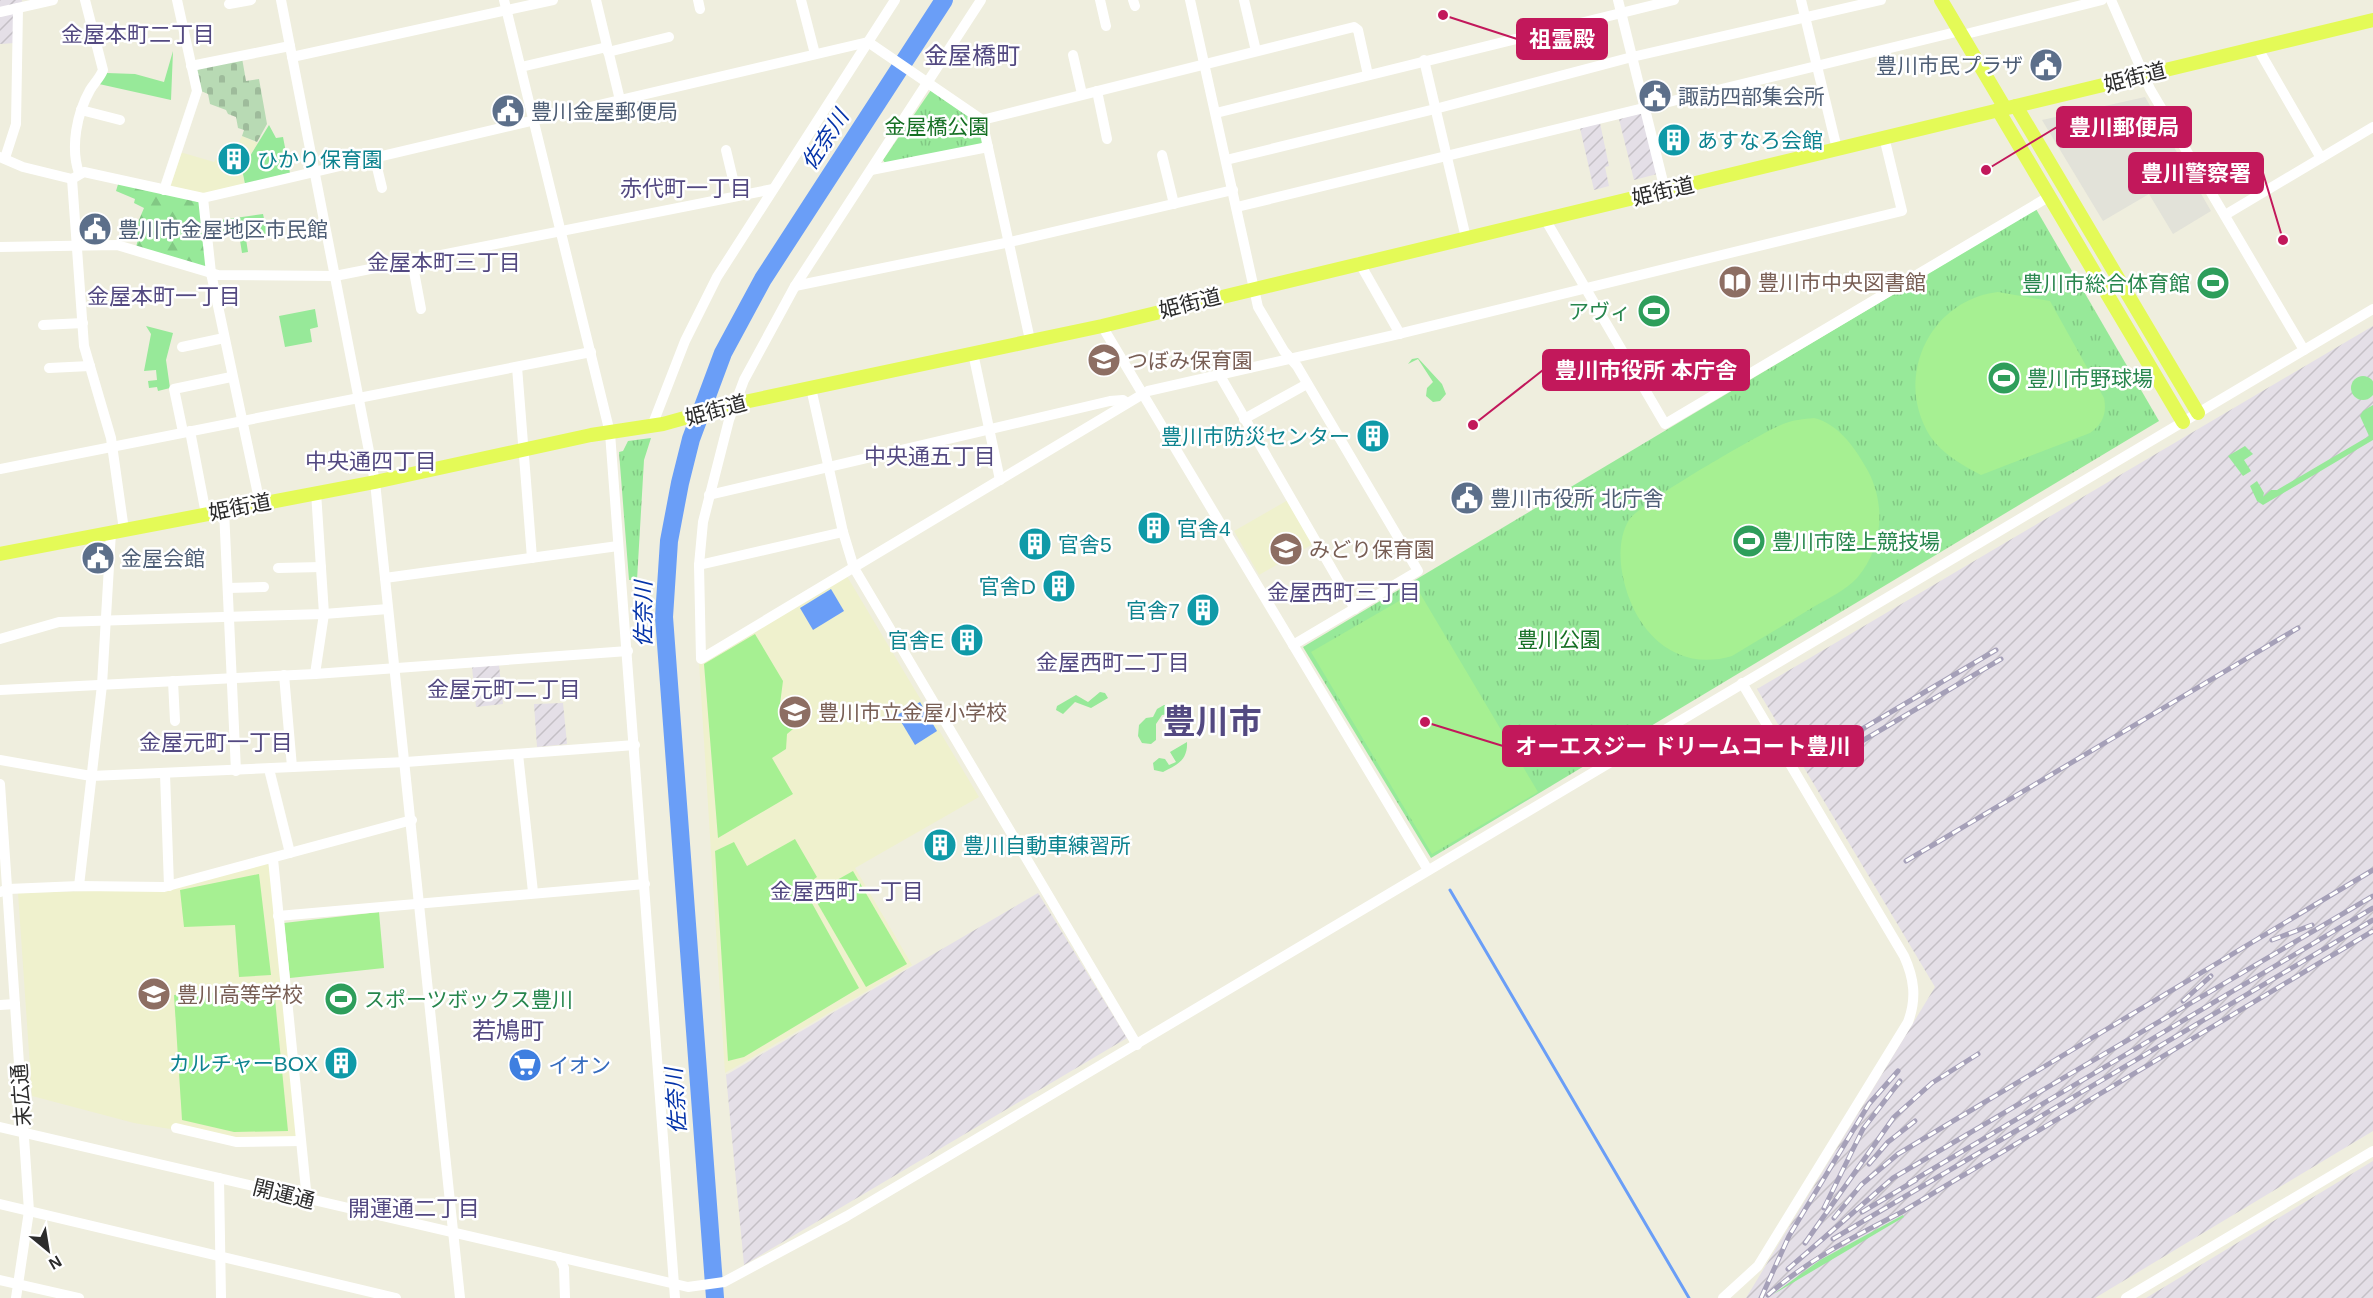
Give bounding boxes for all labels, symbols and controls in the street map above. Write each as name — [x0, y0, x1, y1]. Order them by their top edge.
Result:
callout: 祖霊殿 — [1517, 19, 1607, 59]
district label: 金屋本町二丁目 — [61, 22, 215, 47]
text: 祖霊殿 — [1529, 27, 1595, 52]
district label: 金屋橋町 — [924, 42, 1020, 69]
public building icon: 豊川市民プラザ — [2028, 47, 2064, 83]
place label: 豊川市民プラザ — [1876, 54, 2023, 77]
street label: 姫街道 — [2102, 58, 2168, 96]
public building icon: 諏訪四部集会所 — [1637, 78, 1673, 114]
place label: 諏訪四部集会所 — [1678, 85, 1825, 108]
public building icon: 豊川金屋郵便局 — [490, 93, 526, 129]
place label: 豊川金屋郵便局 — [531, 100, 678, 123]
water label: 佐奈川 — [797, 104, 855, 174]
callout: 豊川郵便局 — [2057, 107, 2191, 147]
park label: 金屋橋公園 — [885, 115, 990, 138]
text: 豊川郵便局 — [2069, 115, 2179, 140]
building icon: あすなろ会館 — [1656, 122, 1692, 158]
place label: あすなろ会館 — [1697, 129, 1823, 152]
building icon: ひかり保育園 — [216, 141, 252, 177]
place label: ひかり保育園 — [257, 148, 383, 171]
callout: 豊川警察署 — [2129, 153, 2263, 193]
text: 豊川警察署 — [2141, 161, 2251, 186]
street label: 姫街道 — [1630, 173, 1696, 209]
district label: 赤代町一丁目 — [620, 176, 752, 201]
public building icon: 豊川市金屋地区市民館 — [77, 211, 113, 247]
place label: 豊川市金屋地区市民館 — [118, 218, 328, 241]
district label: 金屋本町三丁目 — [367, 250, 521, 275]
library icon: 豊川市中央図書館 — [1717, 264, 1753, 300]
sports icon: 豊川市総合体育館 — [2195, 265, 2231, 301]
place label: 豊川市中央図書館 — [1758, 271, 1926, 294]
place label: 豊川市総合体育館 — [2022, 272, 2190, 295]
district label: 金屋本町一丁目 — [87, 284, 241, 309]
street label: 姫街道 — [1157, 284, 1223, 322]
sports icon: アヴィ — [1636, 293, 1672, 329]
place label: アヴィ — [1568, 300, 1631, 323]
school or university icon: つぼみ保育園 — [1086, 342, 1122, 378]
place label: つぼみ保育園 — [1127, 349, 1253, 372]
callout: 豊川市役所 本庁舎 — [1543, 350, 1749, 390]
text: 豊川市役所 本庁舎 — [1555, 358, 1737, 383]
sports icon: 豊川市野球場 — [1986, 360, 2022, 396]
place label: 豊川市野球場 — [2027, 367, 2153, 390]
street label: 姫街道 — [683, 391, 749, 429]
building icon: 豊川市防災センター — [1355, 418, 1391, 454]
place label: 豊川市防災センター — [1161, 425, 1350, 448]
district label: 中央通五丁目 — [864, 444, 996, 469]
district label: 中央通四丁目 — [305, 449, 437, 474]
public building icon: 豊川市役所 北庁舎 — [1449, 480, 1485, 516]
place label: 豊川市役所 北庁舎 — [1490, 487, 1664, 510]
street label: 姫街道 — [207, 490, 273, 524]
building icon: 官舎4 — [1136, 510, 1172, 546]
place label: 官舎4 — [1177, 517, 1231, 540]
sports icon: 豊川市陸上競技場 — [1731, 523, 1767, 559]
building icon: 官舎5 — [1017, 526, 1053, 562]
place label: 豊川市陸上競技場 — [1772, 530, 1940, 553]
school or university icon: みどり保育園 — [1268, 531, 1304, 567]
place label: 官舎5 — [1058, 533, 1112, 556]
place label: みどり保育園 — [1309, 538, 1435, 561]
public building icon: 金屋会館 — [80, 540, 116, 576]
place label: 金屋会館 — [121, 547, 205, 570]
building icon: 官舎D — [1041, 568, 1077, 604]
place label: 官舎D — [979, 575, 1036, 598]
water label: 佐奈川 — [631, 579, 656, 647]
district label: 金屋西町三丁目 — [1267, 580, 1421, 605]
building icon: 官舎7 — [1185, 592, 1221, 628]
place label: 官舎7 — [1126, 599, 1180, 622]
building icon: 官舎E — [949, 622, 985, 658]
park label: 豊川公園 — [1517, 628, 1601, 651]
place label: 官舎E — [888, 629, 944, 652]
district label: 金屋西町二丁目 — [1036, 650, 1190, 675]
district label: 金屋元町二丁目 — [427, 677, 581, 702]
school or university icon: 豊川市立金屋小学校 — [777, 694, 813, 730]
place label: 豊川市立金屋小学校 — [818, 701, 1007, 724]
district label: 豊川市 — [1163, 703, 1262, 740]
callout: オーエスジー ドリームコート豊川 — [1503, 726, 1863, 766]
district label: 金屋元町一丁目 — [139, 730, 293, 755]
text: オーエスジー ドリームコート豊川 — [1515, 734, 1851, 759]
building icon: 豊川自動車練習所 — [922, 827, 958, 863]
place label: 豊川自動車練習所 — [963, 834, 1131, 857]
district label: 金屋西町一丁目 — [770, 879, 924, 904]
school or university icon: 豊川高等学校 — [136, 976, 172, 1012]
sports icon: スポーツボックス豊川 — [323, 981, 359, 1017]
place label: 豊川高等学校 — [177, 983, 303, 1006]
place label: スポーツボックス豊川 — [364, 988, 573, 1011]
district label: 若鳩町 — [472, 1017, 544, 1044]
building icon: カルチャーBOX — [323, 1045, 359, 1081]
supermarket icon: イオン — [507, 1047, 543, 1083]
place label: カルチャーBOX — [169, 1052, 318, 1075]
place label: イオン — [548, 1054, 611, 1077]
street label: 末広通 — [7, 1063, 35, 1127]
water label: 佐奈川 — [661, 1065, 691, 1135]
street label: 開運通 — [251, 1175, 317, 1213]
district label: 開運通二丁目 — [348, 1196, 480, 1221]
north arrow — [18, 1220, 78, 1280]
text: N — [46, 1252, 65, 1273]

